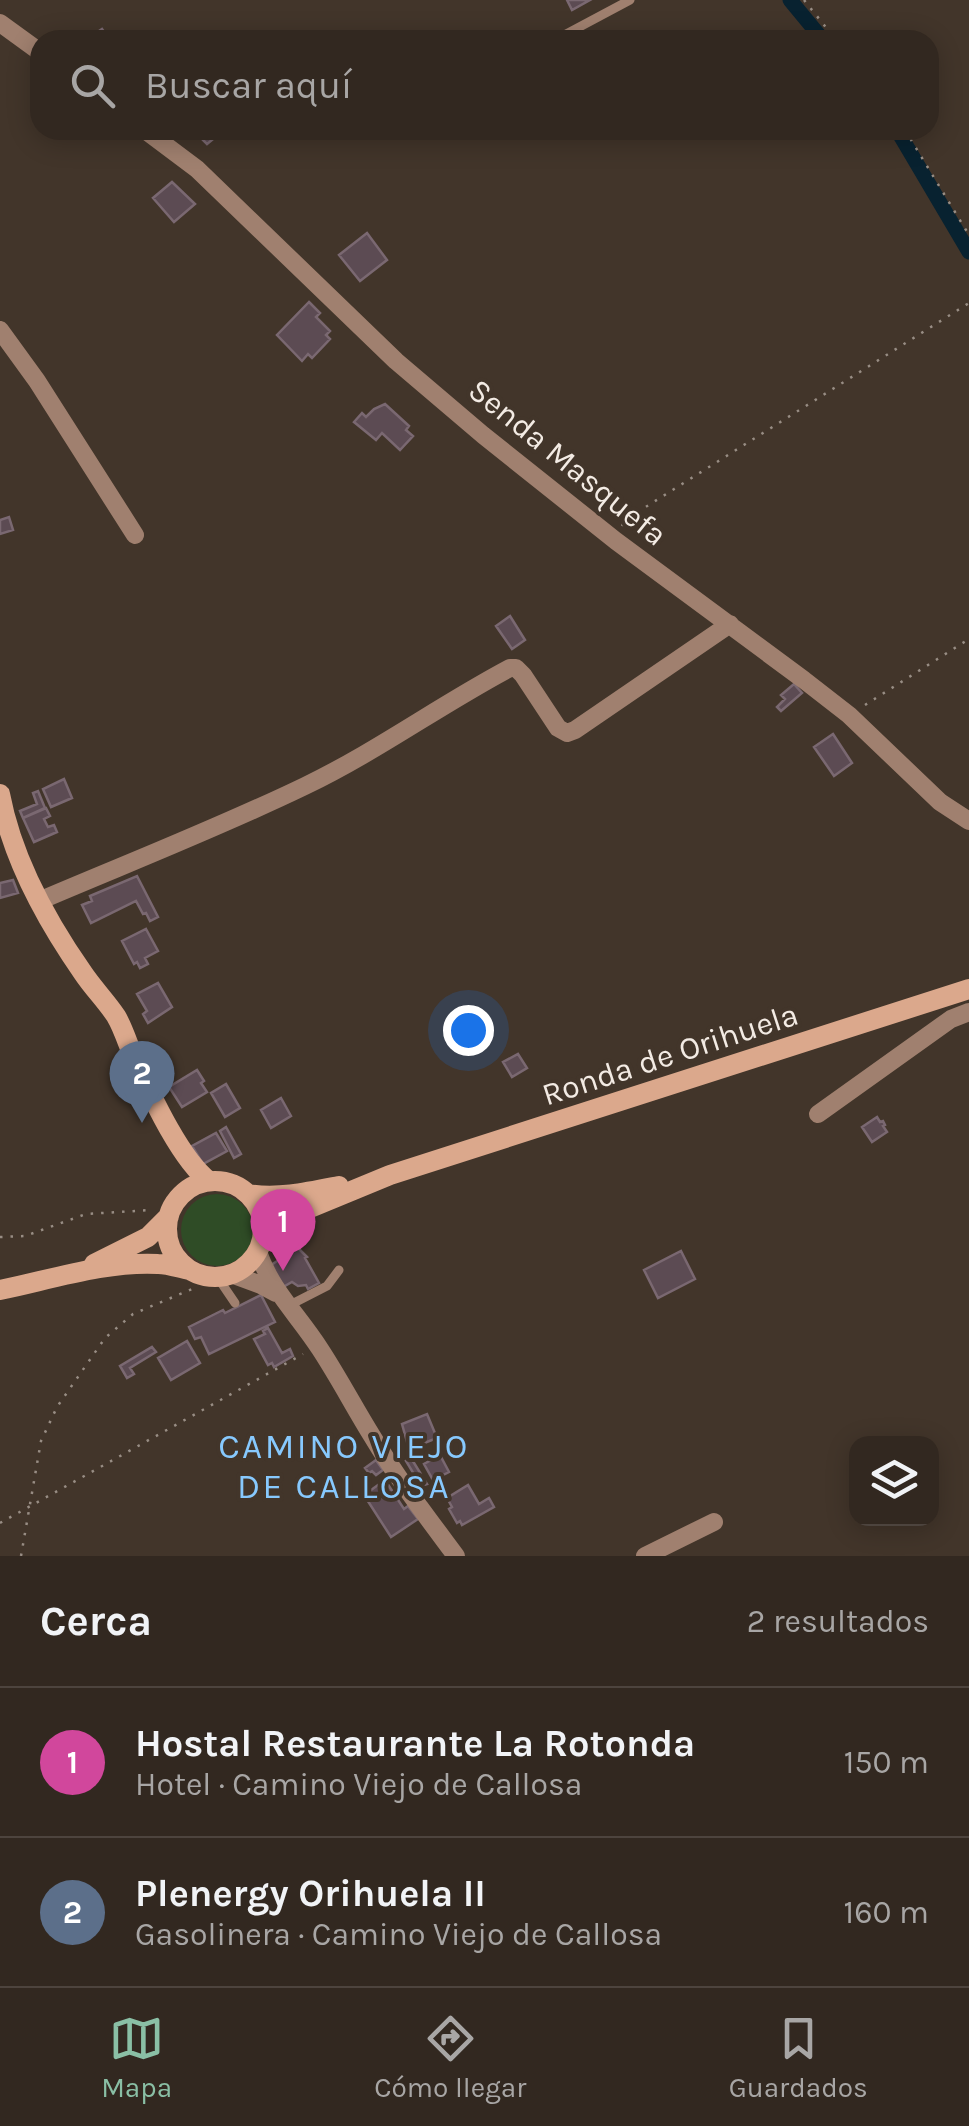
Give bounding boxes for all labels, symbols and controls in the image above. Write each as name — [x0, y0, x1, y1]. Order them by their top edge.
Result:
search box — [30, 30, 939, 140]
icon: search — [65, 58, 120, 113]
text: Buscar aquí — [145, 63, 352, 108]
street label: Senda Masquefa — [461, 371, 674, 554]
street label: Ronda de Orihuela — [537, 996, 803, 1113]
your location — [443, 1005, 494, 1056]
pin: 2 — [110, 1040, 174, 1123]
pin: 1 — [250, 1188, 316, 1271]
district label: CAMINO VIEJO DE CALLOSA — [218, 1426, 470, 1507]
map controls — [849, 1436, 939, 1526]
button: layers — [849, 1436, 939, 1526]
text: Cerca — [40, 1596, 152, 1646]
text: 2 resultados — [747, 1603, 929, 1640]
text: Hostal Restaurante La Rotonda — [135, 1721, 695, 1766]
text: 1 — [67, 1744, 78, 1781]
text: 150 m — [844, 1744, 929, 1781]
text: Hotel · Camino Viejo de Callosa — [135, 1766, 582, 1803]
text: Plenergy Orihuela II — [135, 1871, 486, 1916]
text: 2 — [63, 1894, 82, 1931]
text: 160 m — [844, 1894, 929, 1931]
text: Gasolinera · Camino Viejo de Callosa — [135, 1916, 662, 1953]
tab: Mapa — [101, 2011, 172, 2104]
tab: Cómo llegar — [374, 2011, 526, 2104]
tab: Guardados — [729, 2011, 868, 2104]

